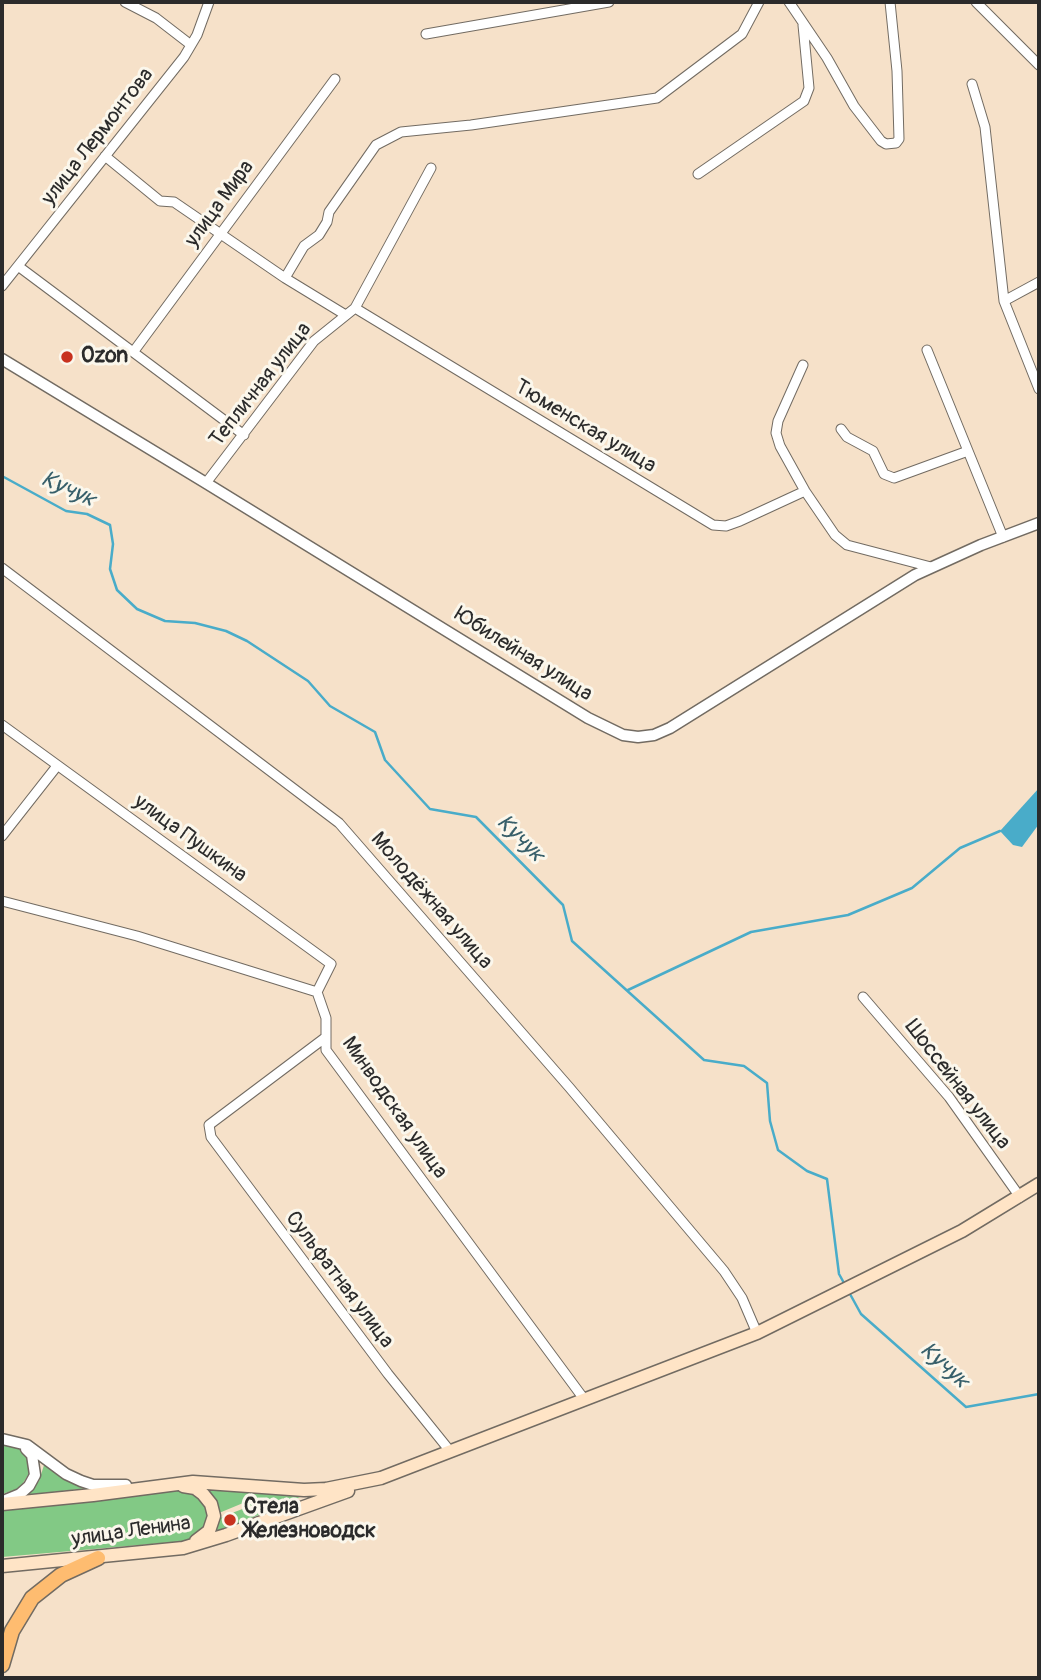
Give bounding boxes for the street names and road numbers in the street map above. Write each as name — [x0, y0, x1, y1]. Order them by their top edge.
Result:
street label: улица Лермонтова — [37, 63, 159, 211]
street label: улица Мира — [180, 156, 260, 252]
street label: Тепличная улица — [205, 318, 317, 452]
street label: Тюменская улица — [510, 375, 660, 479]
street label: Юбилейная улица — [449, 602, 597, 708]
street label: улица Пушкина — [129, 790, 251, 888]
street label: Молодёжная улица — [365, 827, 497, 975]
street label: Шоссейная улица — [899, 1015, 1015, 1155]
street label: Минводская улица — [336, 1032, 452, 1184]
street label: Сульфатная улица — [279, 1207, 399, 1353]
street label: улица Ленина — [70, 1511, 192, 1553]

